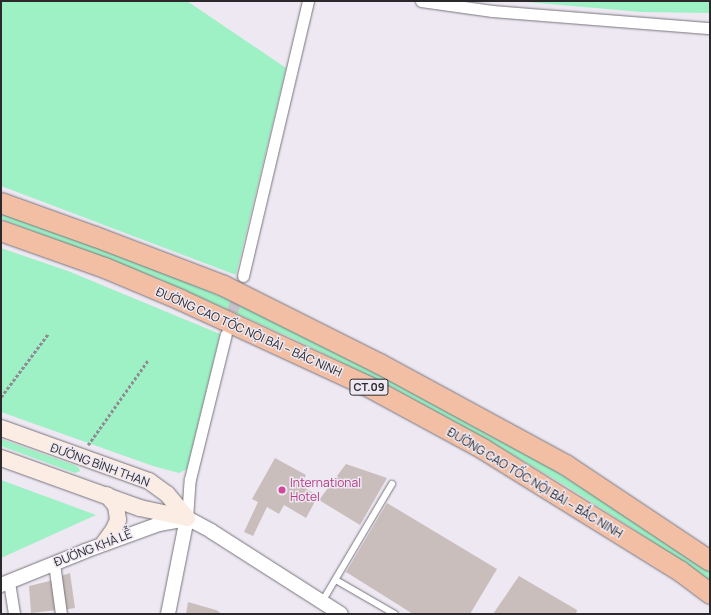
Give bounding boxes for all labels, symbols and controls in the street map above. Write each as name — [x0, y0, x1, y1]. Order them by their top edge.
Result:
street label: ĐƯỜNG CAO TỐC NỘI BÀI – BẮC NINH — [154, 284, 344, 380]
road number: CT.09 — [349, 378, 389, 396]
street label: ĐƯỜNG CAO TỐC NỘI BÀI – BẮC NINH — [445, 425, 625, 541]
street label: ĐƯỜNG BÌNH THAN — [49, 440, 151, 490]
place label: International Hotel — [290, 476, 361, 504]
marker: International Hotel — [277, 485, 287, 495]
street label: ĐƯỜNG KHẢ LỄ — [52, 527, 134, 569]

